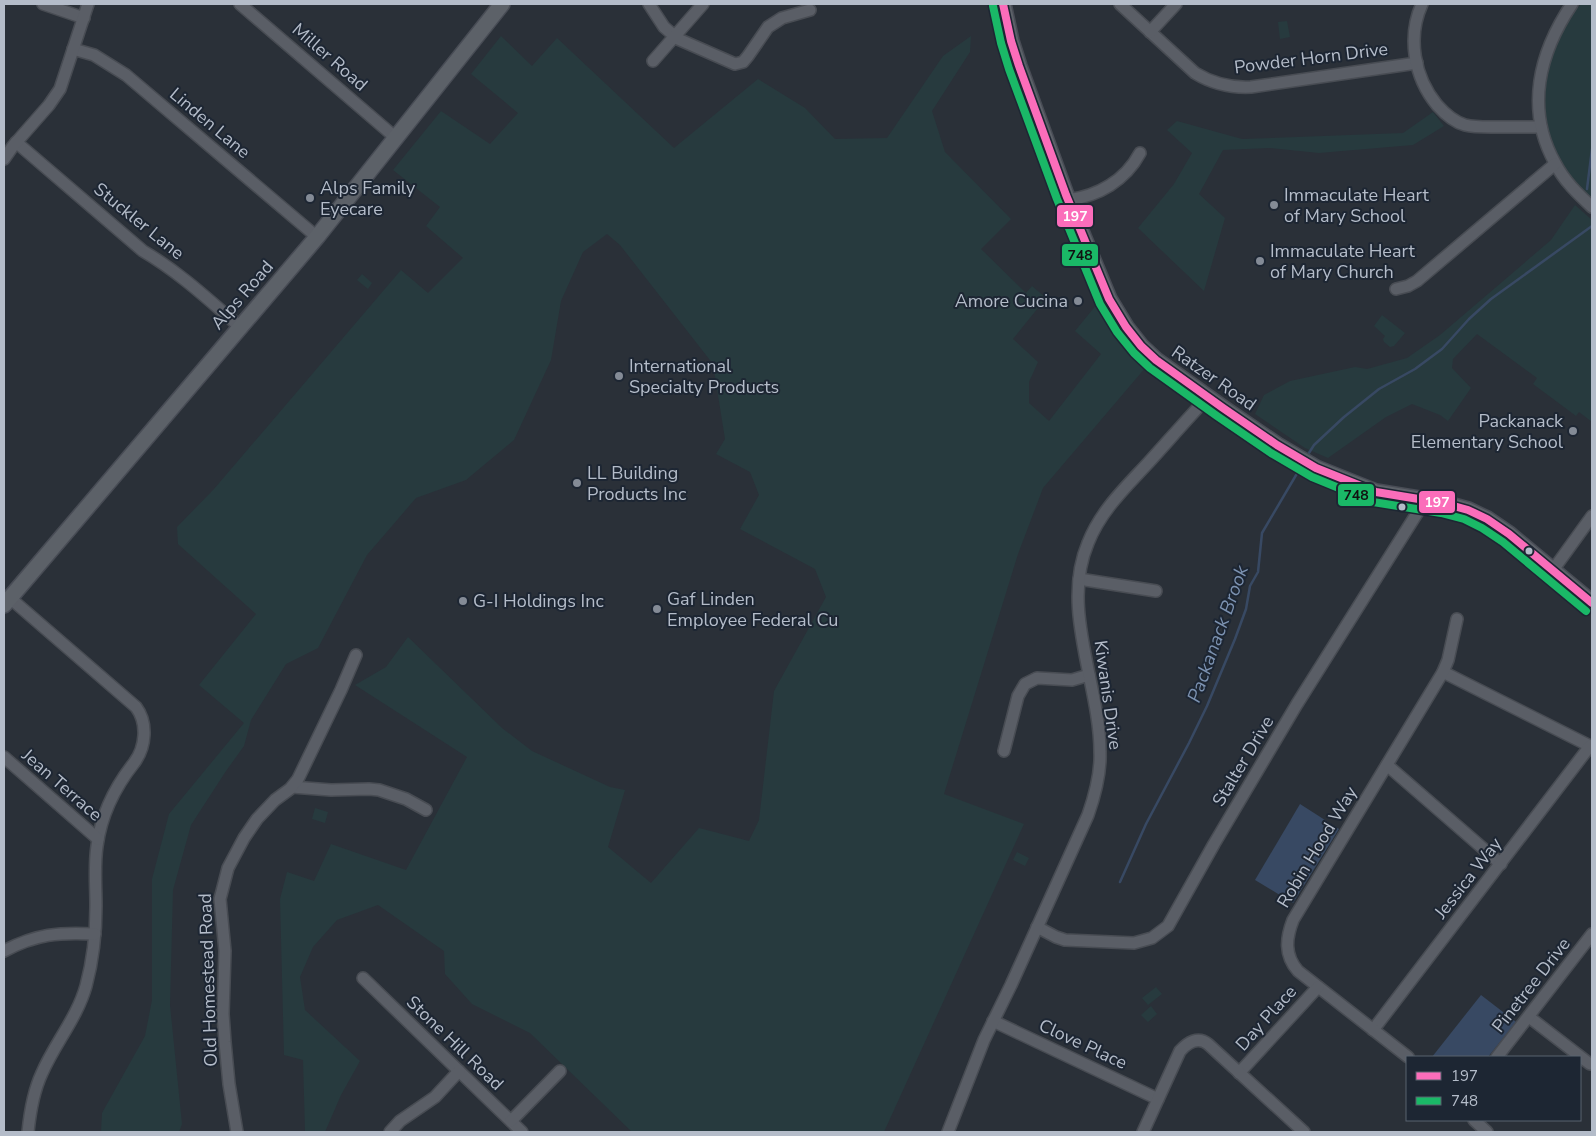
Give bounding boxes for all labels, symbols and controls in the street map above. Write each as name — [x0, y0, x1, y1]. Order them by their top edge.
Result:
street label: Miller Road — [287, 18, 373, 96]
street label: Powder Horn Drive — [1233, 37, 1389, 79]
street label: Linden Lane — [165, 82, 255, 164]
place label: Alps Family Eyecare — [320, 176, 416, 221]
street label: Stuckler Lane — [89, 177, 189, 265]
place label: Immaculate Heart of Mary School — [1284, 183, 1429, 228]
marker: Alps Family Eyecare — [304, 192, 316, 204]
marker: Immaculate Heart of Mary School — [1268, 199, 1280, 211]
line badge: 197 — [1056, 204, 1094, 228]
text: 197 — [1062, 207, 1088, 226]
place label: Immaculate Heart of Mary Church — [1270, 239, 1415, 284]
line badge: 748 — [1061, 243, 1099, 267]
text: 748 — [1067, 246, 1093, 265]
street label: Alps Road — [205, 255, 279, 335]
marker: Immaculate Heart of Mary Church — [1254, 255, 1266, 267]
place label: Amore Cucina — [955, 289, 1068, 313]
marker: Amore Cucina — [1072, 295, 1084, 307]
street label: Ratzer Road — [1167, 340, 1261, 416]
place label: International Specialty Products — [629, 354, 779, 399]
marker: International Specialty Products — [613, 370, 625, 382]
place label: Packanack Elementary School — [1411, 409, 1564, 454]
marker: Packanack Elementary School — [1567, 425, 1579, 437]
place label: LL Building Products Inc — [587, 461, 686, 506]
marker: LL Building Products Inc — [571, 477, 583, 489]
line badge: 748 — [1337, 483, 1375, 507]
text: 748 — [1343, 486, 1369, 505]
line badge: 197 — [1418, 490, 1456, 514]
text: 197 — [1424, 493, 1450, 512]
unlabelled marker — [1397, 502, 1407, 512]
unlabelled marker — [1524, 546, 1534, 556]
water label: Packanack Brook — [1181, 561, 1255, 706]
place label: Gaf Linden Employee Federal Cu — [667, 587, 838, 632]
place label: G-I Holdings Inc — [473, 589, 604, 613]
marker: G-I Holdings Inc — [457, 595, 469, 607]
marker: Gaf Linden Employee Federal Cu — [651, 603, 663, 615]
street label: Kiwanis Drive — [1088, 639, 1128, 751]
street label: Stalter Drive — [1207, 711, 1279, 811]
street label: Jean Terrace — [16, 743, 107, 827]
street label: Robin Hood Way — [1271, 781, 1363, 912]
street label: Jessica Way — [1428, 832, 1508, 924]
street label: Old Homestead Road — [193, 893, 223, 1067]
street label: Pinetree Drive — [1486, 933, 1576, 1037]
street label: Day Place — [1230, 980, 1302, 1056]
street label: Stone Hill Road — [401, 990, 509, 1096]
street label: Clove Place — [1035, 1013, 1131, 1075]
legend — [1406, 1056, 1581, 1121]
text: 197 — [1451, 1066, 1478, 1086]
text: 748 — [1451, 1091, 1478, 1111]

